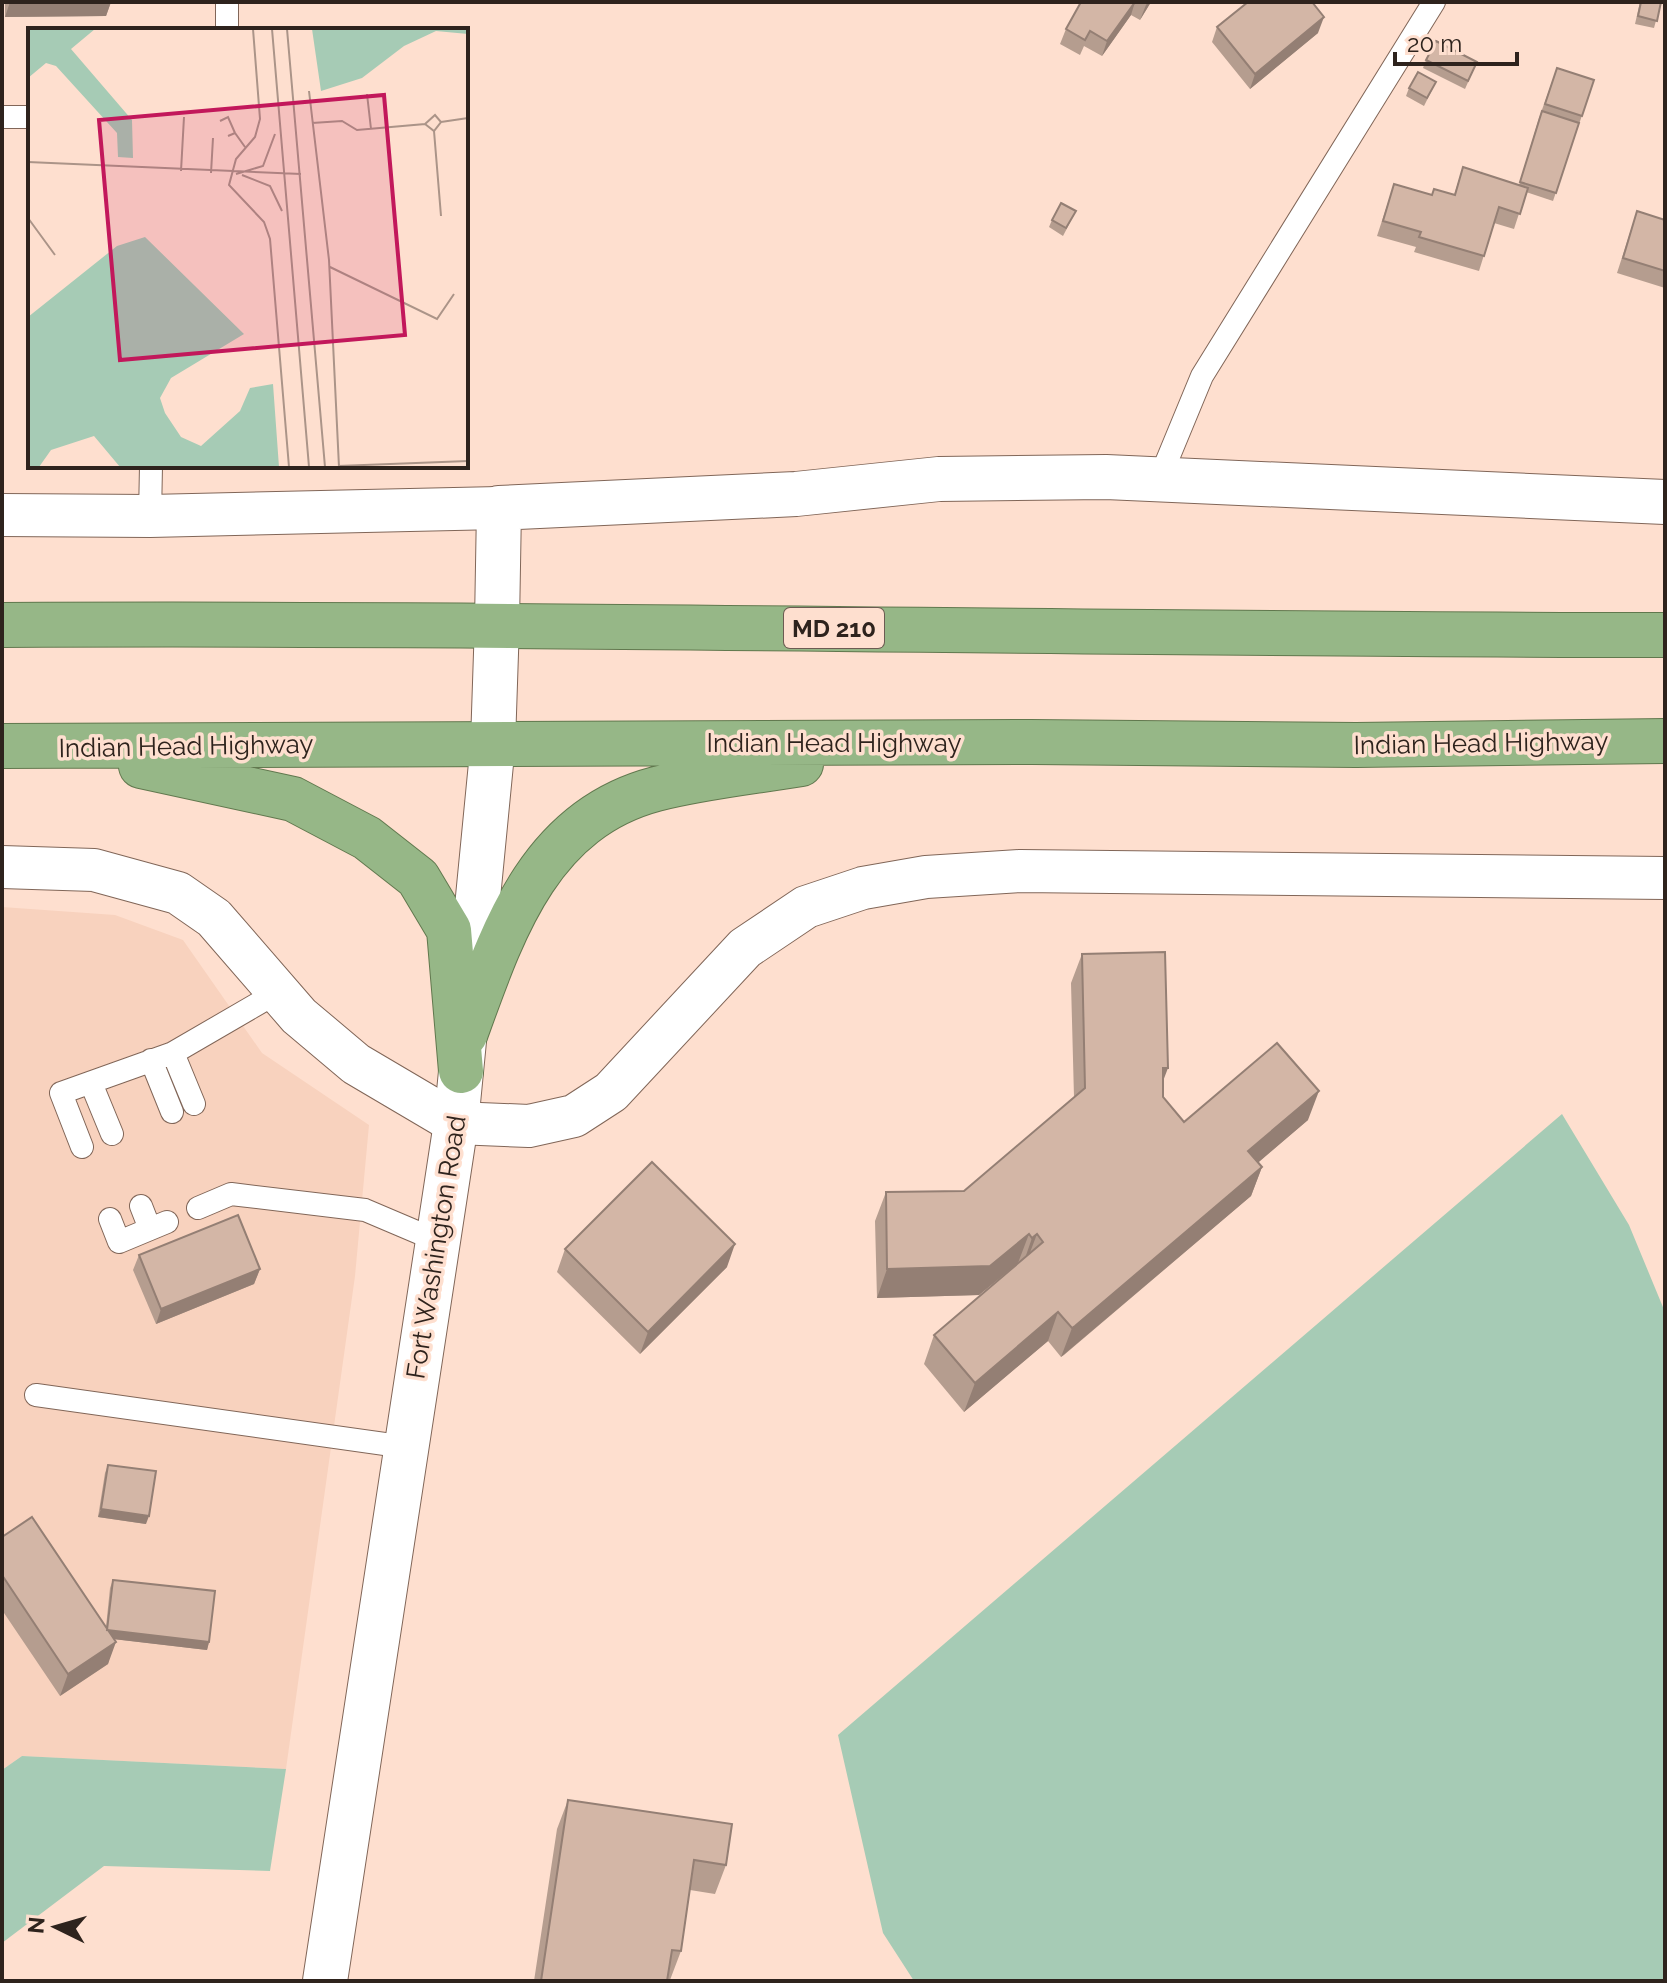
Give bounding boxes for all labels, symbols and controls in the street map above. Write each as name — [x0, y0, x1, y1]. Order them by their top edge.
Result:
scale bar — [1395, 16, 1517, 66]
inset map — [28, 28, 468, 468]
text: 20 m — [1407, 29, 1462, 58]
road number: MD 210 — [784, 608, 884, 648]
street label: Indian Head Highway — [1353, 726, 1609, 760]
street label: Indian Head Highway — [706, 728, 962, 758]
street label: Indian Head Highway — [58, 729, 314, 763]
street label: Fort Washington Road — [400, 1113, 472, 1381]
north arrow — [16, 1887, 96, 1967]
text: N — [22, 1916, 50, 1935]

